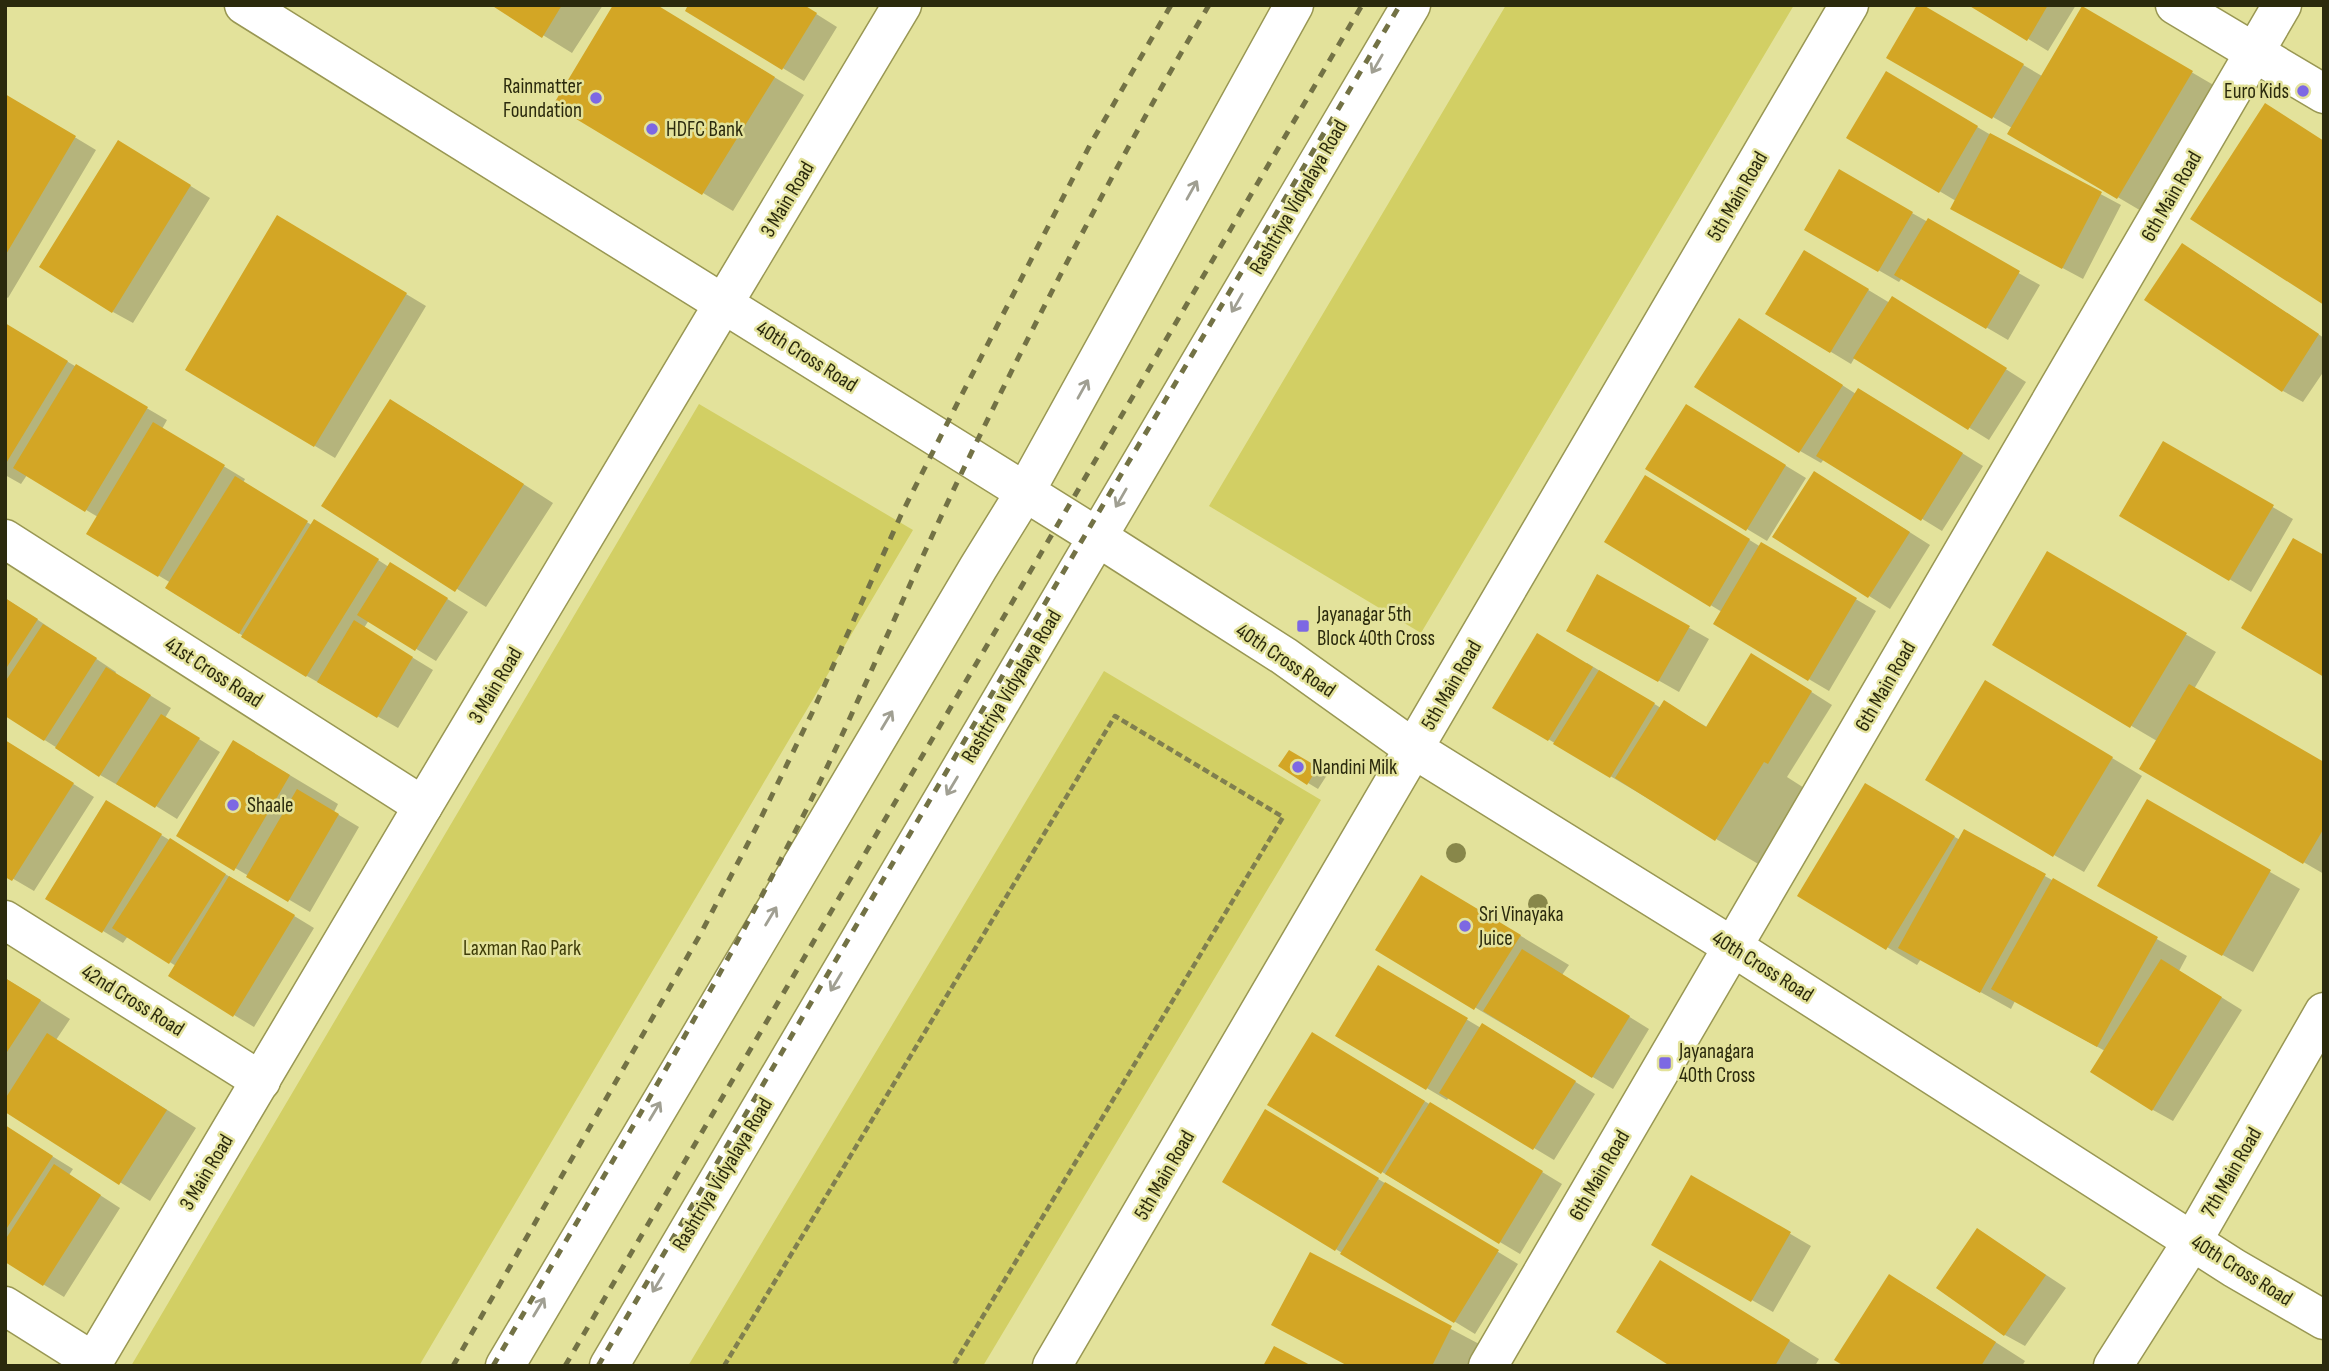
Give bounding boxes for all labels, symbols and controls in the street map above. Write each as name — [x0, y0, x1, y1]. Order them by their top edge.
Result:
one-way arrow — [1370, 54, 1384, 74]
place label: Rainmatter Foundation — [503, 74, 582, 123]
place label: Euro Kids — [2224, 79, 2289, 104]
marker: Euro Kids — [2295, 83, 2311, 99]
marker: Rainmatter Foundation — [588, 90, 604, 106]
street label: Rashtriya Vidyalaya Road — [1244, 116, 1353, 279]
place label: HDFC Bank — [666, 117, 743, 142]
marker: HDFC Bank — [644, 121, 660, 137]
street label: 5th Main Road — [1702, 147, 1773, 245]
street label: 6th Main Road — [2136, 147, 2207, 246]
street label: 3 Main Road — [755, 157, 820, 242]
one-way arrow — [1186, 180, 1199, 201]
one-way arrow — [1229, 292, 1243, 312]
street label: 40th Cross Road — [752, 315, 862, 397]
one-way arrow — [1077, 379, 1090, 400]
one-way arrow — [1114, 488, 1128, 508]
place label: Jayanagar 5th Block 40th Cross — [1316, 602, 1435, 651]
street label: Rashtriya Vidyalaya Road — [956, 605, 1067, 767]
street label: 40th Cross Road — [1231, 618, 1340, 703]
marker: Jayanagar 5th Block 40th Cross — [1295, 618, 1311, 634]
street label: 41st Cross Road — [160, 632, 267, 713]
street label: 5th Main Road — [1416, 636, 1487, 734]
street label: 6th Main Road — [1850, 637, 1921, 736]
street label: 3 Main Road — [463, 643, 528, 728]
one-way arrow — [881, 710, 895, 730]
place label: Nandini Milk — [1312, 755, 1397, 780]
marker: Nandini Milk — [1290, 759, 1306, 775]
one-way arrow — [944, 776, 958, 796]
place label: Shaale — [247, 793, 294, 818]
marker: Shaale — [225, 797, 241, 813]
place label: Sri Vinayaka Juice — [1478, 902, 1564, 951]
one-way arrow — [765, 906, 779, 926]
marker: Sri Vinayaka Juice — [1457, 918, 1473, 934]
street label: 40th Cross Road — [1708, 925, 1818, 1007]
park label: Laxman Rao Park — [463, 936, 581, 961]
street label: 42nd Cross Road — [77, 959, 189, 1042]
one-way arrow — [829, 972, 843, 992]
place label: Jayanagara 40th Cross — [1678, 1039, 1755, 1088]
marker: Jayanagara 40th Cross — [1657, 1055, 1673, 1071]
street label: Rashtriya Vidyalaya Road — [667, 1093, 778, 1255]
one-way arrow — [649, 1102, 663, 1122]
street label: 7th Main Road — [2196, 1123, 2267, 1221]
street label: 5th Main Road — [1129, 1126, 1200, 1224]
street label: 6th Main Road — [1564, 1126, 1635, 1225]
street label: 3 Main Road — [174, 1130, 239, 1215]
street label: 40th Cross Road — [2187, 1229, 2297, 1311]
one-way arrow — [651, 1273, 665, 1293]
one-way arrow — [533, 1298, 547, 1318]

